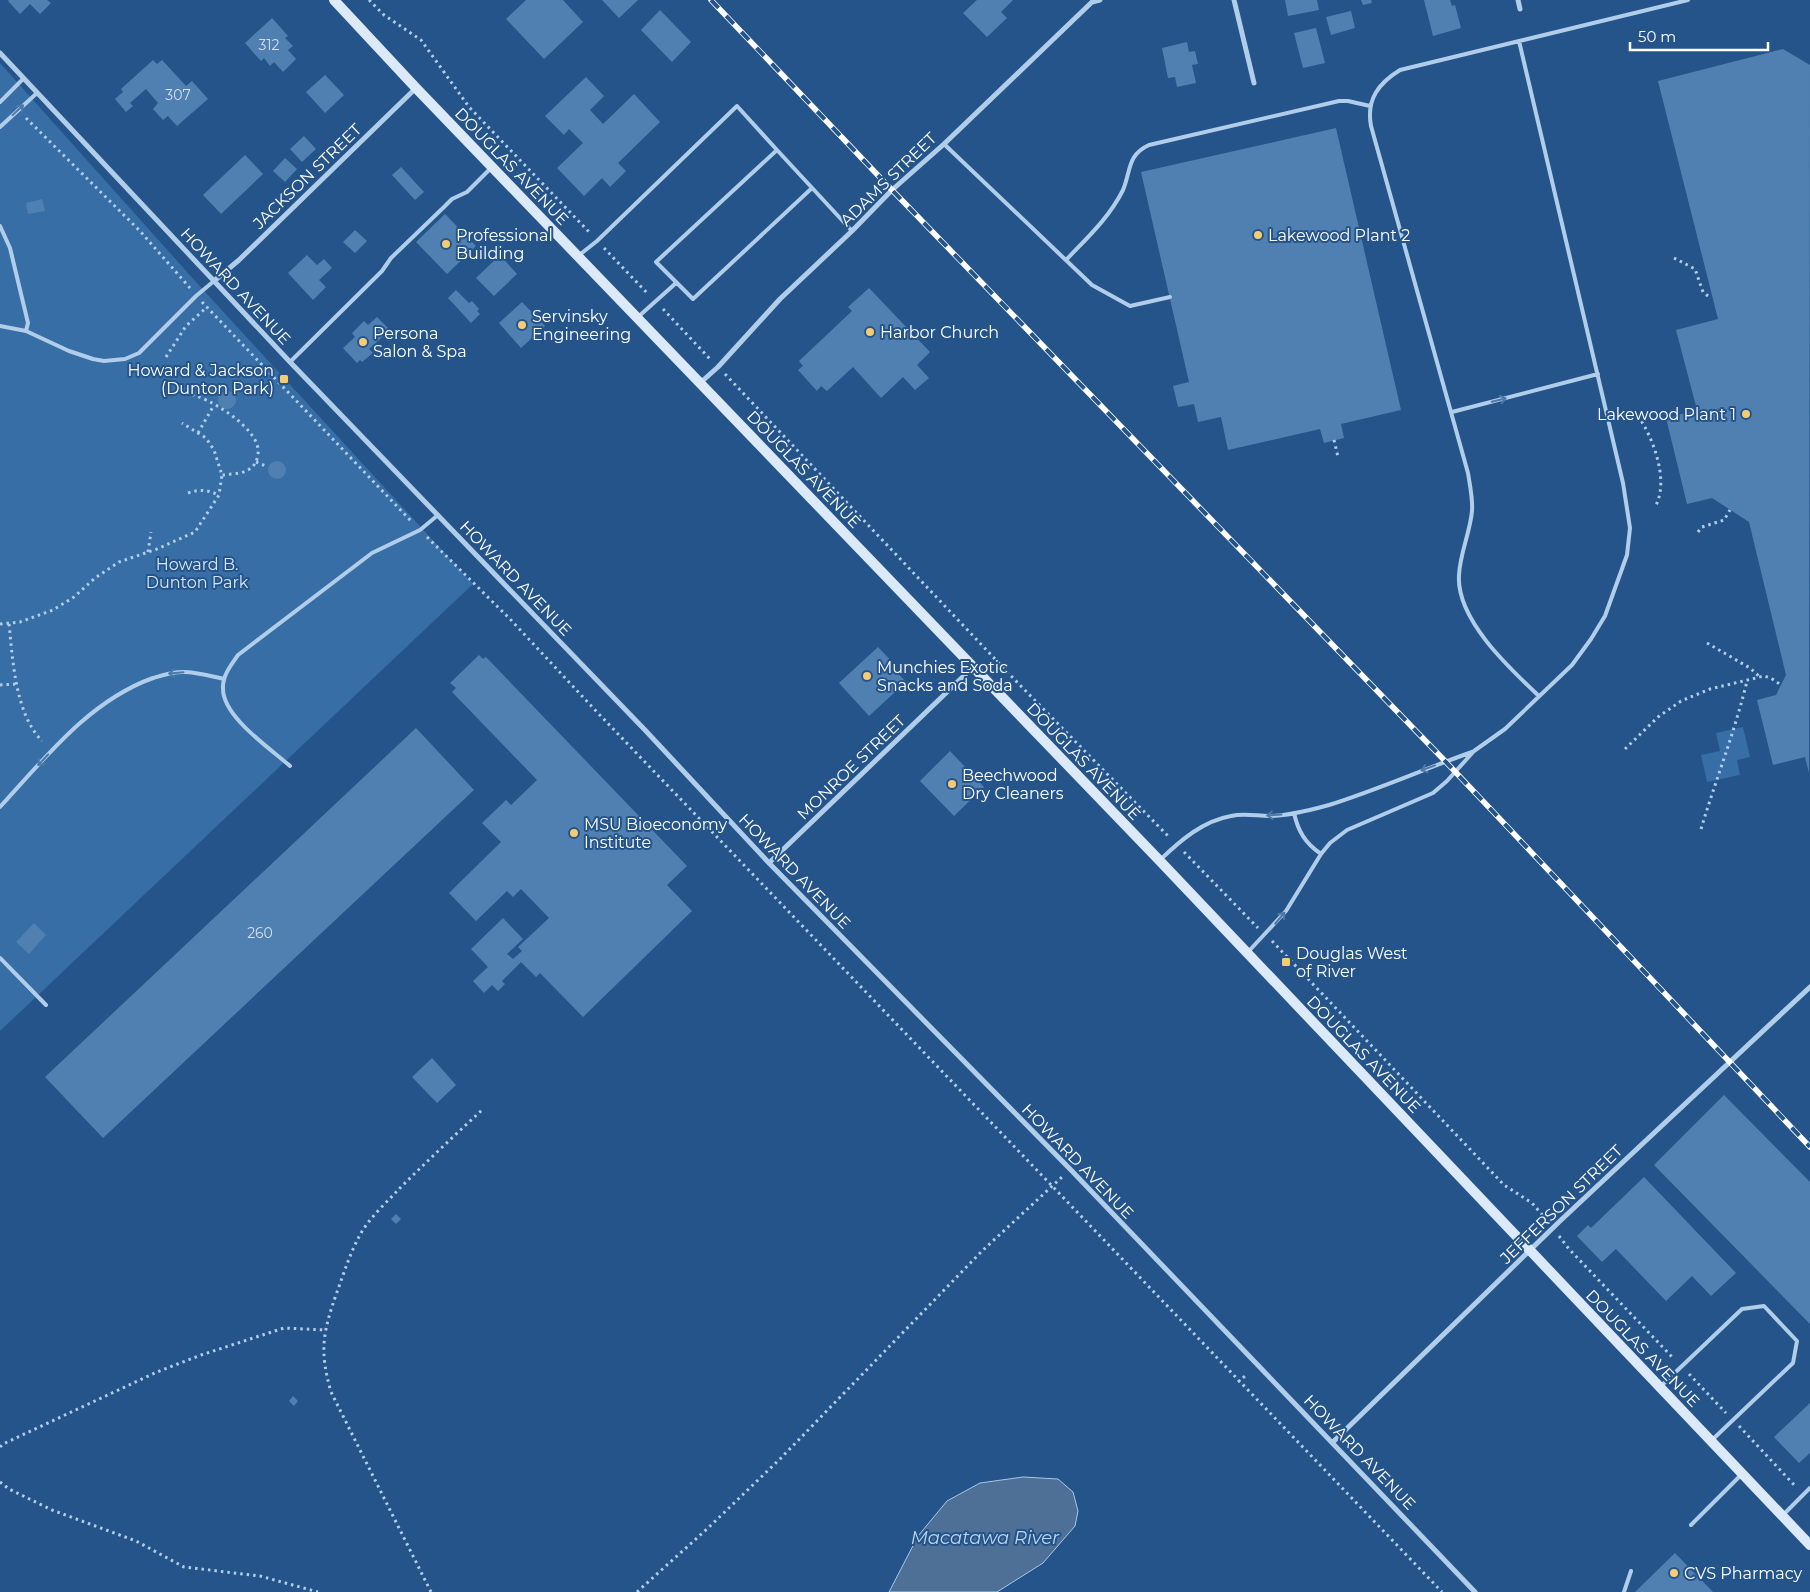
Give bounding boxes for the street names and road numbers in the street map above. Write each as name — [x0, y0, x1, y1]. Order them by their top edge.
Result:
street label: DOUGLAS AVENUE — [451, 104, 572, 229]
street label: JACKSON STREET — [249, 119, 366, 234]
street label: ADAMS STREET — [836, 128, 941, 230]
street label: HOWARD AVENUE — [177, 224, 295, 349]
street label: DOUGLAS AVENUE — [743, 407, 864, 532]
street label: HOWARD AVENUE — [456, 517, 575, 640]
street label: DOUGLAS AVENUE — [1023, 699, 1144, 824]
street label: MONROE STREET — [793, 710, 910, 824]
street label: HOWARD AVENUE — [735, 810, 854, 933]
street label: DOUGLAS AVENUE — [1303, 992, 1424, 1117]
street label: HOWARD AVENUE — [1018, 1100, 1137, 1223]
street label: JEFFERSON STREET — [1495, 1140, 1627, 1268]
street label: DOUGLAS AVENUE — [1582, 1286, 1703, 1411]
street label: HOWARD AVENUE — [1300, 1391, 1419, 1514]

